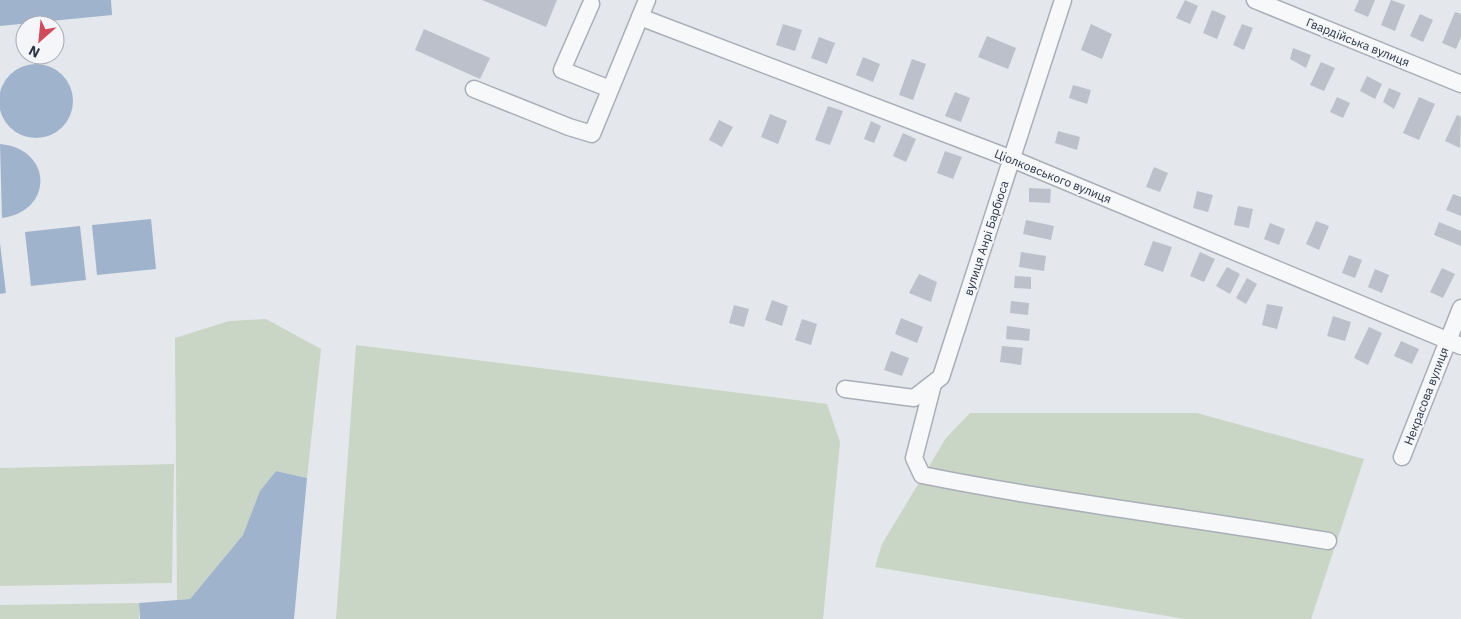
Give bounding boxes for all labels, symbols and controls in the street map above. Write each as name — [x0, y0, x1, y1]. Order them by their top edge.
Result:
street label: Гвардійська вулиця — [1304, 14, 1412, 70]
north arrow — [15, 15, 65, 65]
text: N — [25, 41, 43, 62]
street label: Ціолковського вулиця — [992, 146, 1114, 206]
street label: вулиця Анрі Барбюса — [960, 178, 1012, 297]
street label: Некрасова вулиця — [1400, 345, 1452, 447]

